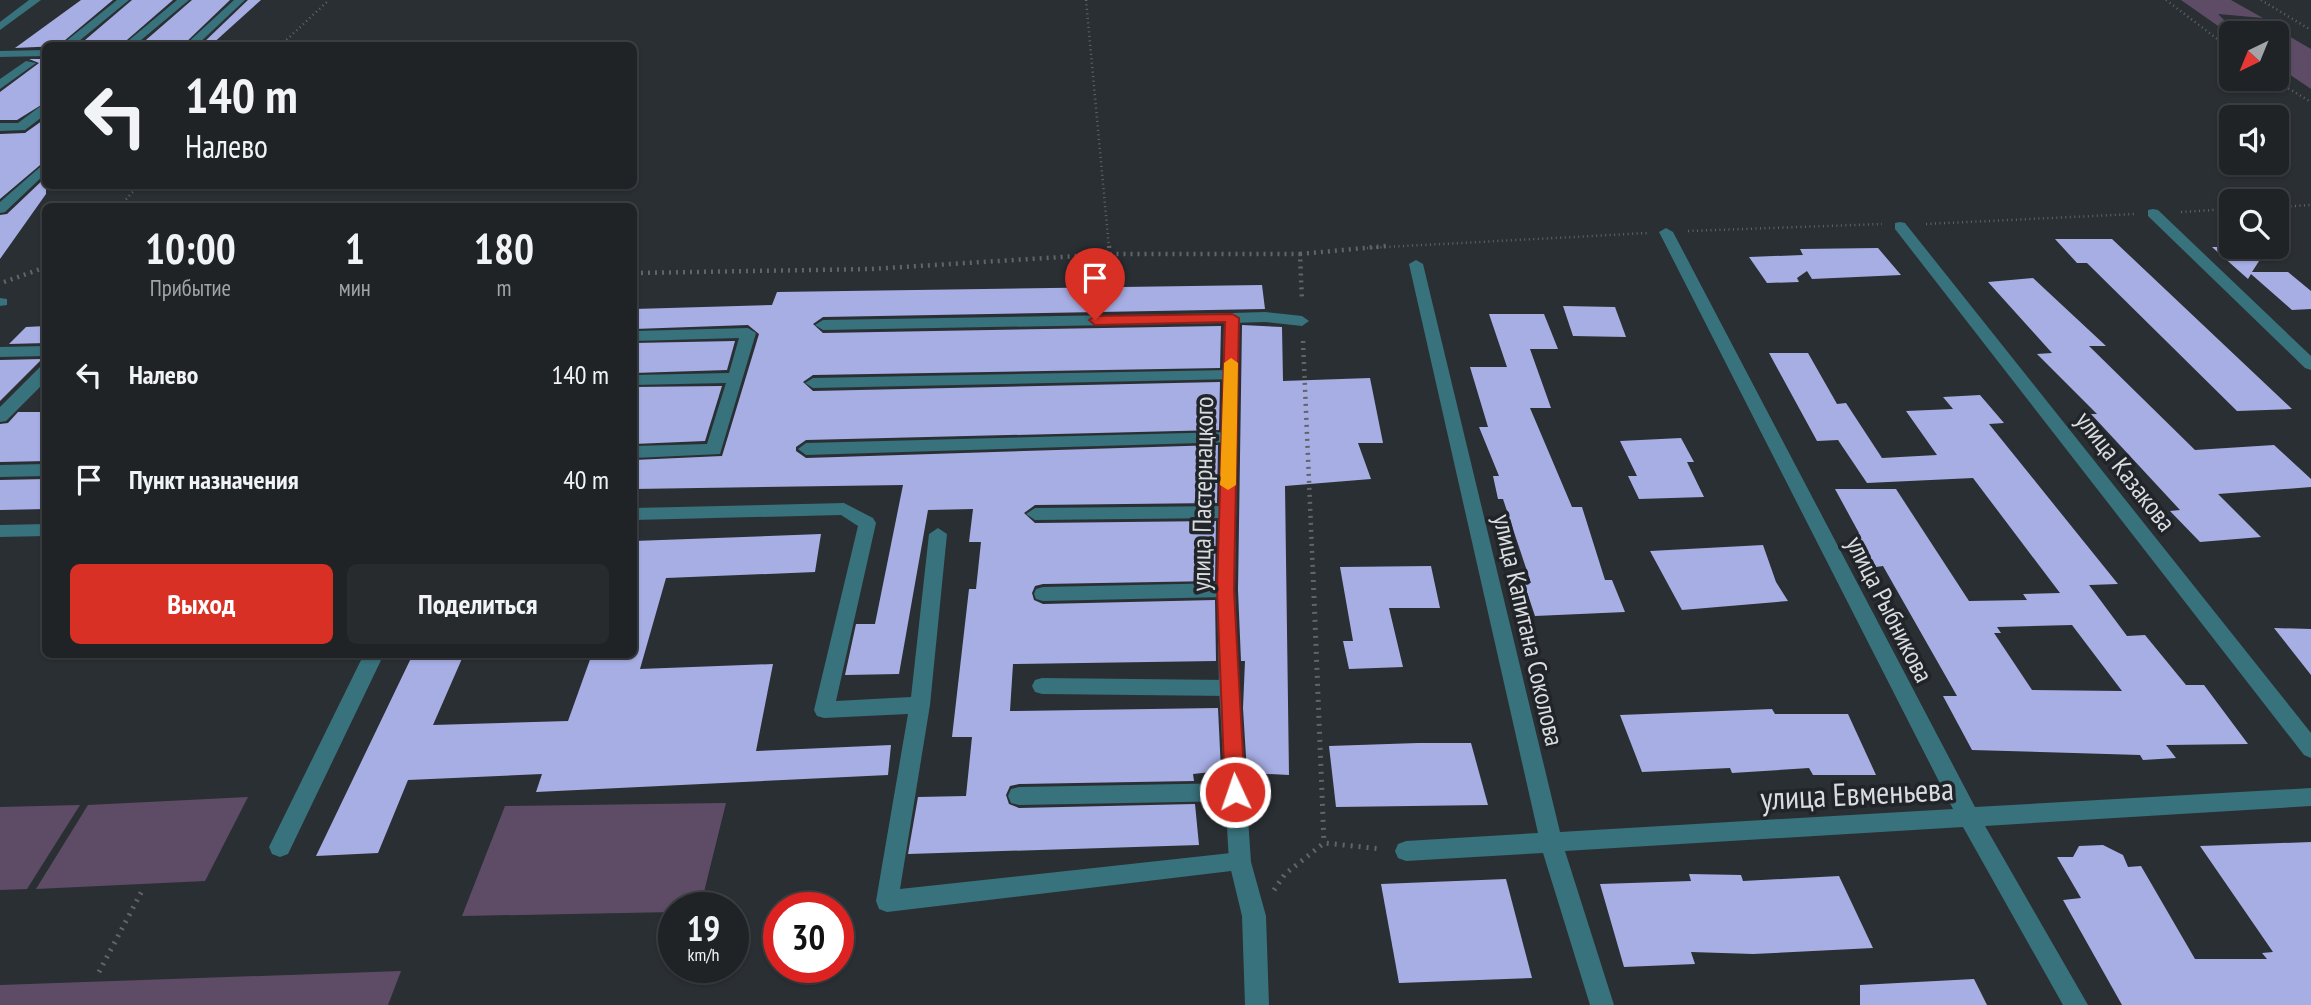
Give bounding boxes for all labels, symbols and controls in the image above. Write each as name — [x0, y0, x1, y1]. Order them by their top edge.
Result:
north arrow — [2219, 21, 2289, 91]
map controls — [2219, 21, 2289, 259]
text: 140 m — [185, 63, 298, 127]
icon: left — [70, 70, 161, 161]
button: sound — [2219, 105, 2289, 175]
text: Налево — [185, 125, 268, 167]
button: search — [2219, 189, 2289, 259]
text: 10:00 — [145, 221, 236, 276]
text: 1 — [345, 221, 365, 276]
text: 180 — [474, 221, 534, 276]
pin — [1065, 248, 1125, 320]
icon: arrive — [1076, 259, 1114, 297]
text: Прибытие — [150, 273, 231, 302]
text: мин — [339, 273, 371, 302]
text: m — [496, 273, 511, 302]
icon: left — [70, 356, 108, 394]
text: Налево — [129, 358, 198, 391]
text: 140 m — [551, 358, 609, 391]
street label: улица Пастернацкого — [1184, 396, 1220, 592]
street label: улица Казакова — [2069, 404, 2183, 538]
icon: arrive — [70, 461, 108, 499]
text: Пункт назначения — [129, 463, 299, 496]
text: 40 m — [563, 463, 609, 496]
street label: улица Капитана Соколова — [1486, 511, 1572, 749]
street label: улица Рыбникова — [1839, 530, 1941, 688]
button: Выход — [70, 564, 333, 644]
button: Поделиться — [347, 564, 609, 644]
position arrow — [1198, 755, 1272, 829]
street label: улица Евменьева — [1759, 767, 1955, 819]
speed limit sign: 30 — [763, 892, 854, 983]
text: 19 — [687, 905, 720, 951]
text: km/h — [688, 943, 719, 966]

